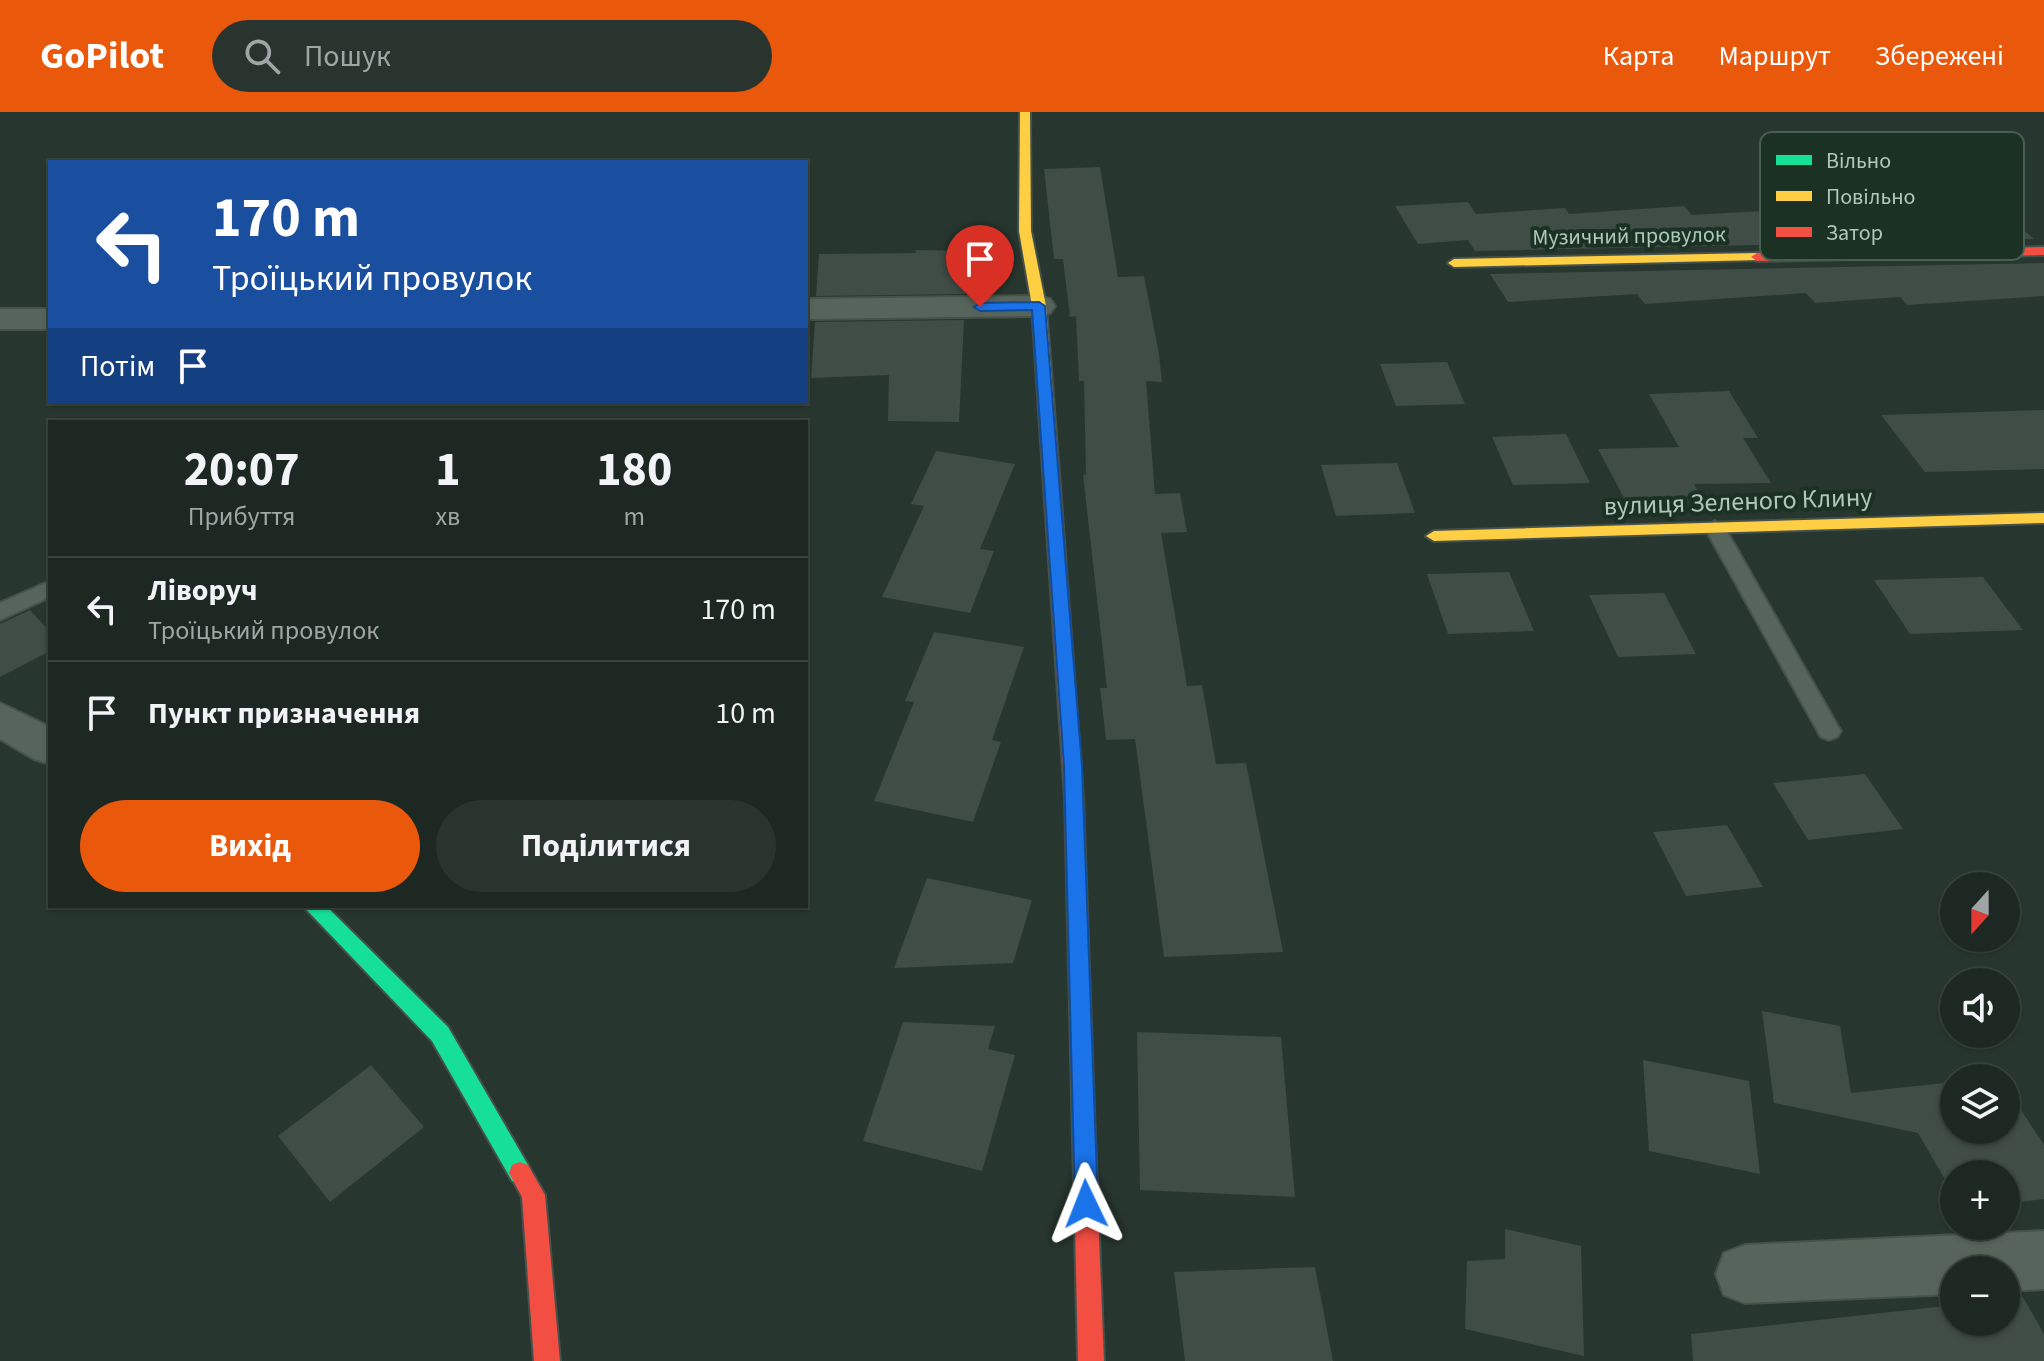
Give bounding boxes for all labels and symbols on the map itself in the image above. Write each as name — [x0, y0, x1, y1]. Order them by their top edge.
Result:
legend — [1760, 132, 2024, 260]
text: Вільно — [1826, 145, 1891, 177]
text: Повільно — [1826, 181, 1915, 213]
text: Затор — [1826, 217, 1883, 249]
street label: Музичний провулок — [1532, 218, 1726, 254]
pin — [946, 225, 1014, 307]
street label: вулиця Зеленого Клину — [1603, 478, 1873, 525]
north arrow — [1940, 872, 2020, 952]
position arrow — [1044, 1162, 1128, 1246]

